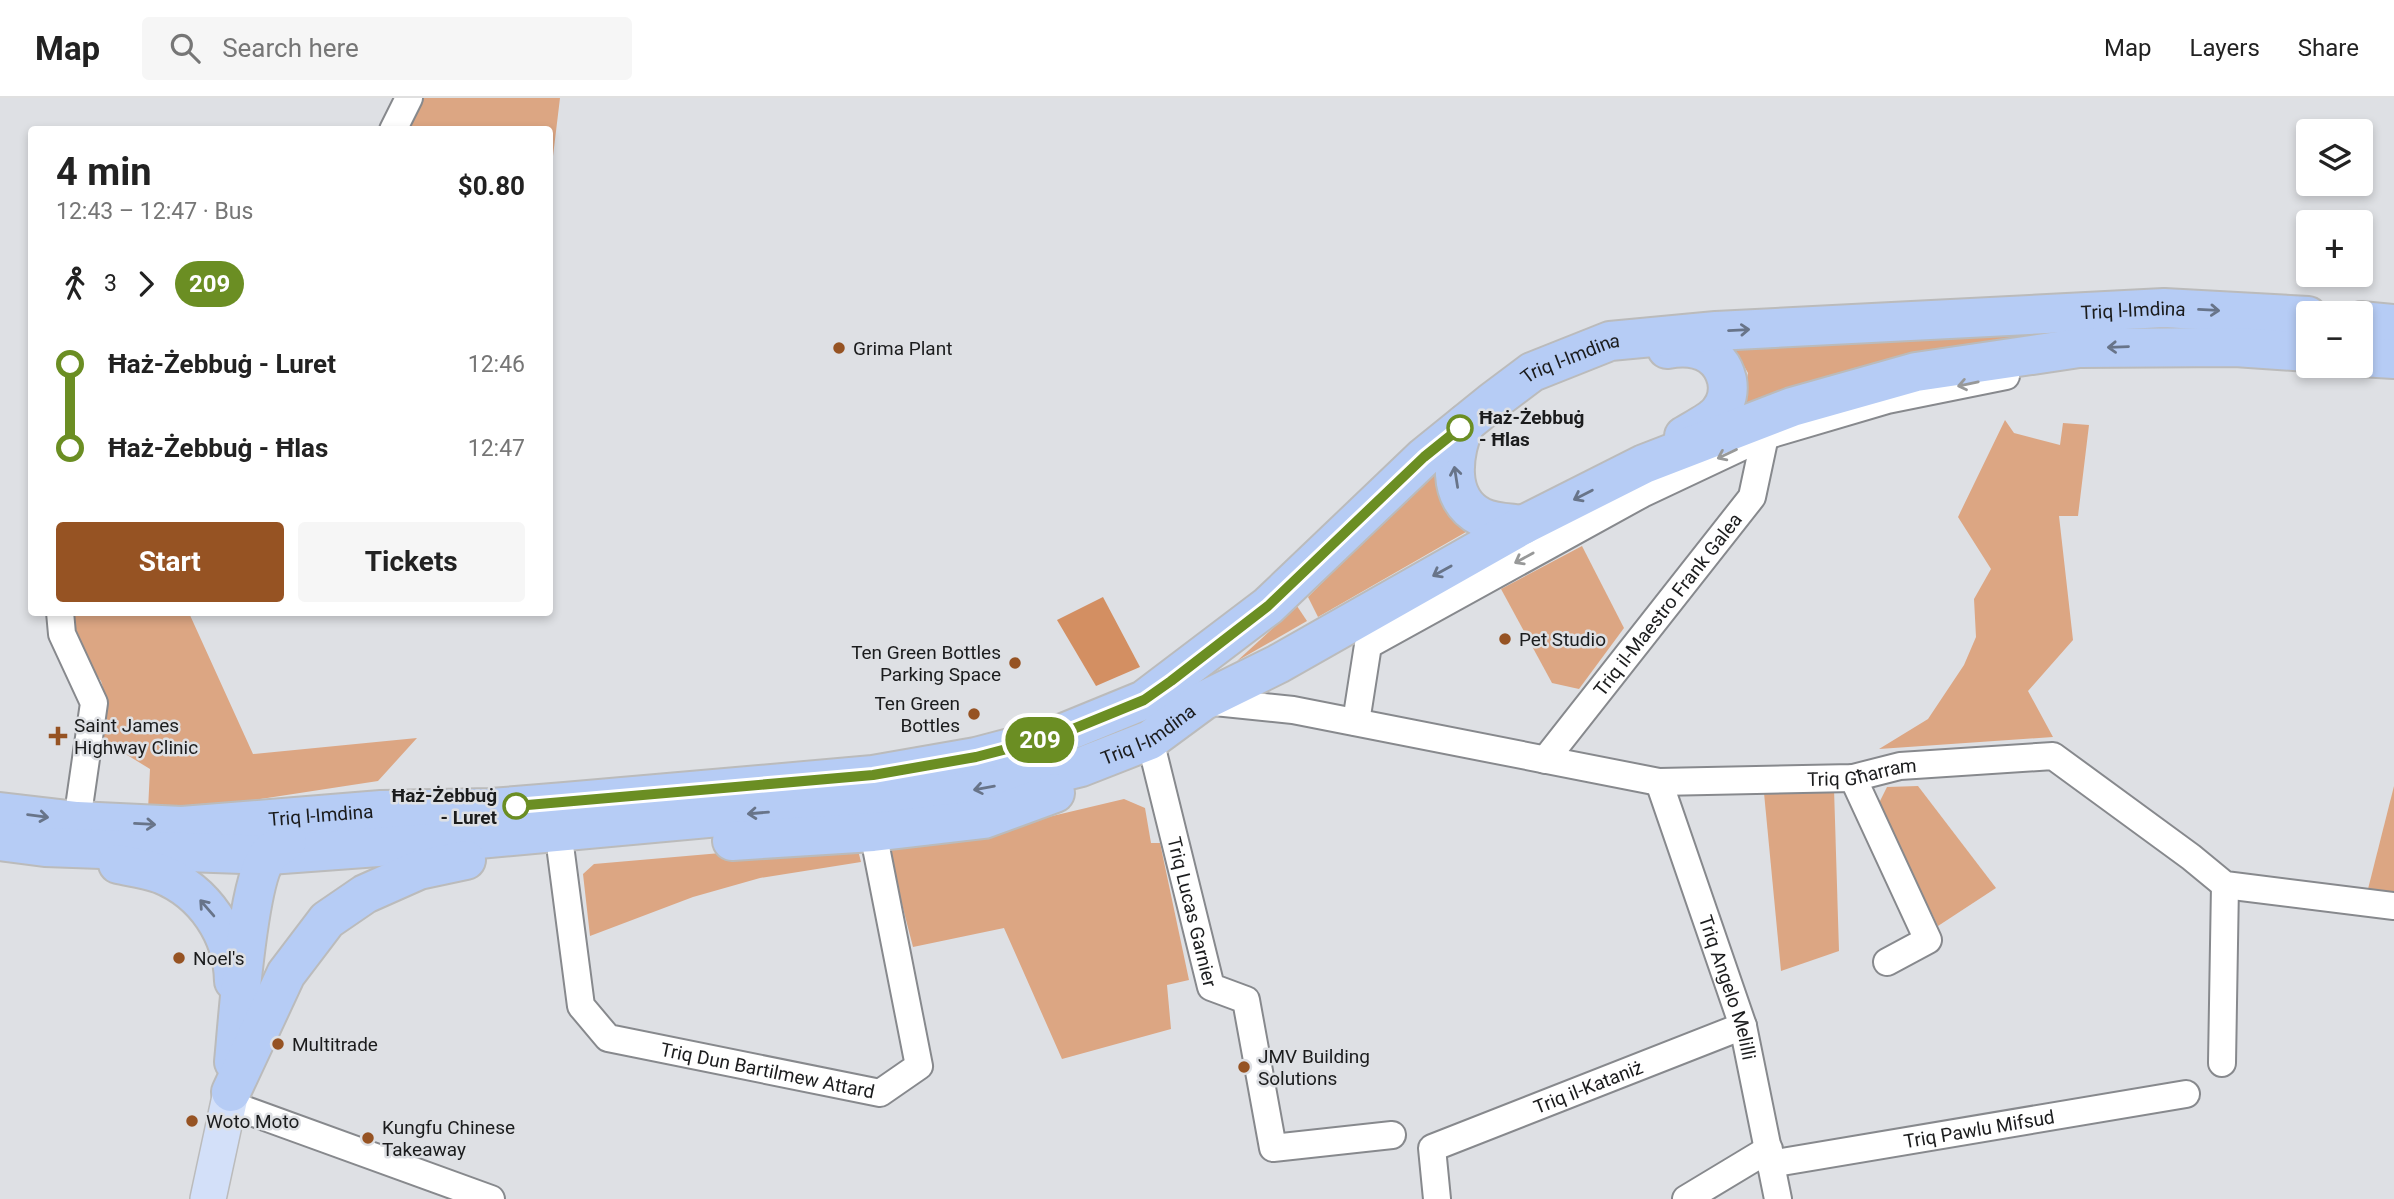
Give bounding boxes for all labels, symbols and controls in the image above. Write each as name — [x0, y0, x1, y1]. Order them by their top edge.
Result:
search box — [142, 17, 632, 80]
text: Map — [35, 29, 100, 68]
icon: search — [166, 29, 204, 67]
text: Search here — [222, 33, 359, 63]
text: Map — [2104, 34, 2152, 62]
text: Layers — [2190, 34, 2260, 62]
text: Share — [2298, 34, 2359, 62]
map controls — [2296, 119, 2373, 378]
button: layers — [2296, 119, 2373, 196]
text: 4 min — [56, 150, 152, 194]
text: $0.80 — [458, 171, 525, 201]
text: 12:43 – 12:47 · Bus — [56, 198, 253, 225]
button: + — [2296, 210, 2373, 287]
icon: walk — [56, 265, 94, 303]
icon: forward — [127, 265, 165, 303]
text: 3 — [104, 270, 117, 297]
text: 209 — [189, 270, 230, 298]
street label: Triq l-Imdina — [2080, 297, 2186, 324]
button: − — [2296, 301, 2373, 378]
one-way arrow — [2197, 304, 2220, 317]
one-way arrow — [1728, 323, 1751, 336]
street label: Triq l-Imdina — [1516, 329, 1621, 388]
place label: Grima Plant — [853, 337, 952, 360]
marker: Grima Plant — [831, 340, 847, 356]
one-way arrow — [2107, 340, 2130, 354]
text: Ħaż-Żebbuġ - Luret — [108, 349, 336, 379]
text: 12:46 — [468, 351, 525, 378]
one-way arrow — [1957, 377, 1980, 391]
place label: Ħaż-Żebbuġ - Ħlas — [1479, 406, 1584, 451]
marker: Ħaż-Żebbuġ - Ħlas — [1447, 415, 1473, 441]
text: Ħaż-Żebbuġ - Ħlas — [108, 433, 328, 463]
text: 12:47 — [468, 435, 525, 462]
one-way arrow — [1717, 448, 1738, 462]
one-way arrow — [1449, 466, 1462, 489]
one-way arrow — [1574, 488, 1594, 502]
street label: Triq il-Maestro Frank Galea — [1589, 509, 1747, 701]
button: Start — [56, 522, 284, 602]
button: Tickets — [298, 522, 525, 602]
one-way arrow — [1515, 551, 1535, 565]
one-way arrow — [1433, 564, 1453, 578]
place label: Pet Studio — [1519, 628, 1606, 651]
marker: Pet Studio — [1497, 631, 1513, 647]
place label: Ten Green Bottles Parking Space — [851, 641, 1001, 686]
marker: Ten Green Bottles Parking Space — [1007, 655, 1023, 671]
place label: Ten Green Bottles — [874, 692, 960, 737]
street label: Triq l-Imdina — [1098, 699, 1200, 770]
marker: Ten Green Bottles — [966, 706, 982, 722]
place label: Saint James Highway Clinic — [74, 714, 198, 759]
line badge: 209 — [1000, 717, 1080, 763]
marker: Saint James Highway Clinic — [48, 726, 68, 746]
text: 209 — [1019, 726, 1061, 754]
street label: Triq Għarram — [1807, 754, 1917, 791]
one-way arrow — [973, 782, 996, 795]
place label: Ħaż-Żebbuġ - Luret — [392, 784, 498, 829]
marker: Ħaż-Żebbuġ - Luret — [503, 793, 529, 819]
street label: Triq l-Imdina — [268, 800, 374, 831]
one-way arrow — [747, 807, 769, 820]
one-way arrow — [27, 810, 49, 823]
one-way arrow — [133, 818, 156, 831]
street label: Triq Lucas Garnier — [1162, 835, 1222, 990]
one-way arrow — [199, 899, 215, 917]
street label: Triq Angelo Melilli — [1694, 912, 1761, 1062]
place label: Noel's — [193, 947, 244, 970]
marker: Noel's — [171, 950, 187, 966]
place label: Multitrade — [292, 1033, 378, 1056]
marker: Multitrade — [270, 1036, 286, 1052]
street label: Triq Dun Bartilmew Attard — [658, 1038, 877, 1104]
place label: JMV Building Solutions — [1258, 1045, 1370, 1090]
street label: Triq il-Kataniż — [1531, 1055, 1646, 1119]
marker: JMV Building Solutions — [1236, 1059, 1252, 1075]
street label: Triq Pawlu Mifsud — [1902, 1105, 2056, 1153]
place label: Woto Moto — [206, 1110, 299, 1133]
marker: Woto Moto — [184, 1113, 200, 1129]
place label: Kungfu Chinese Takeaway — [382, 1116, 515, 1161]
marker: Kungfu Chinese Takeaway — [360, 1130, 376, 1146]

